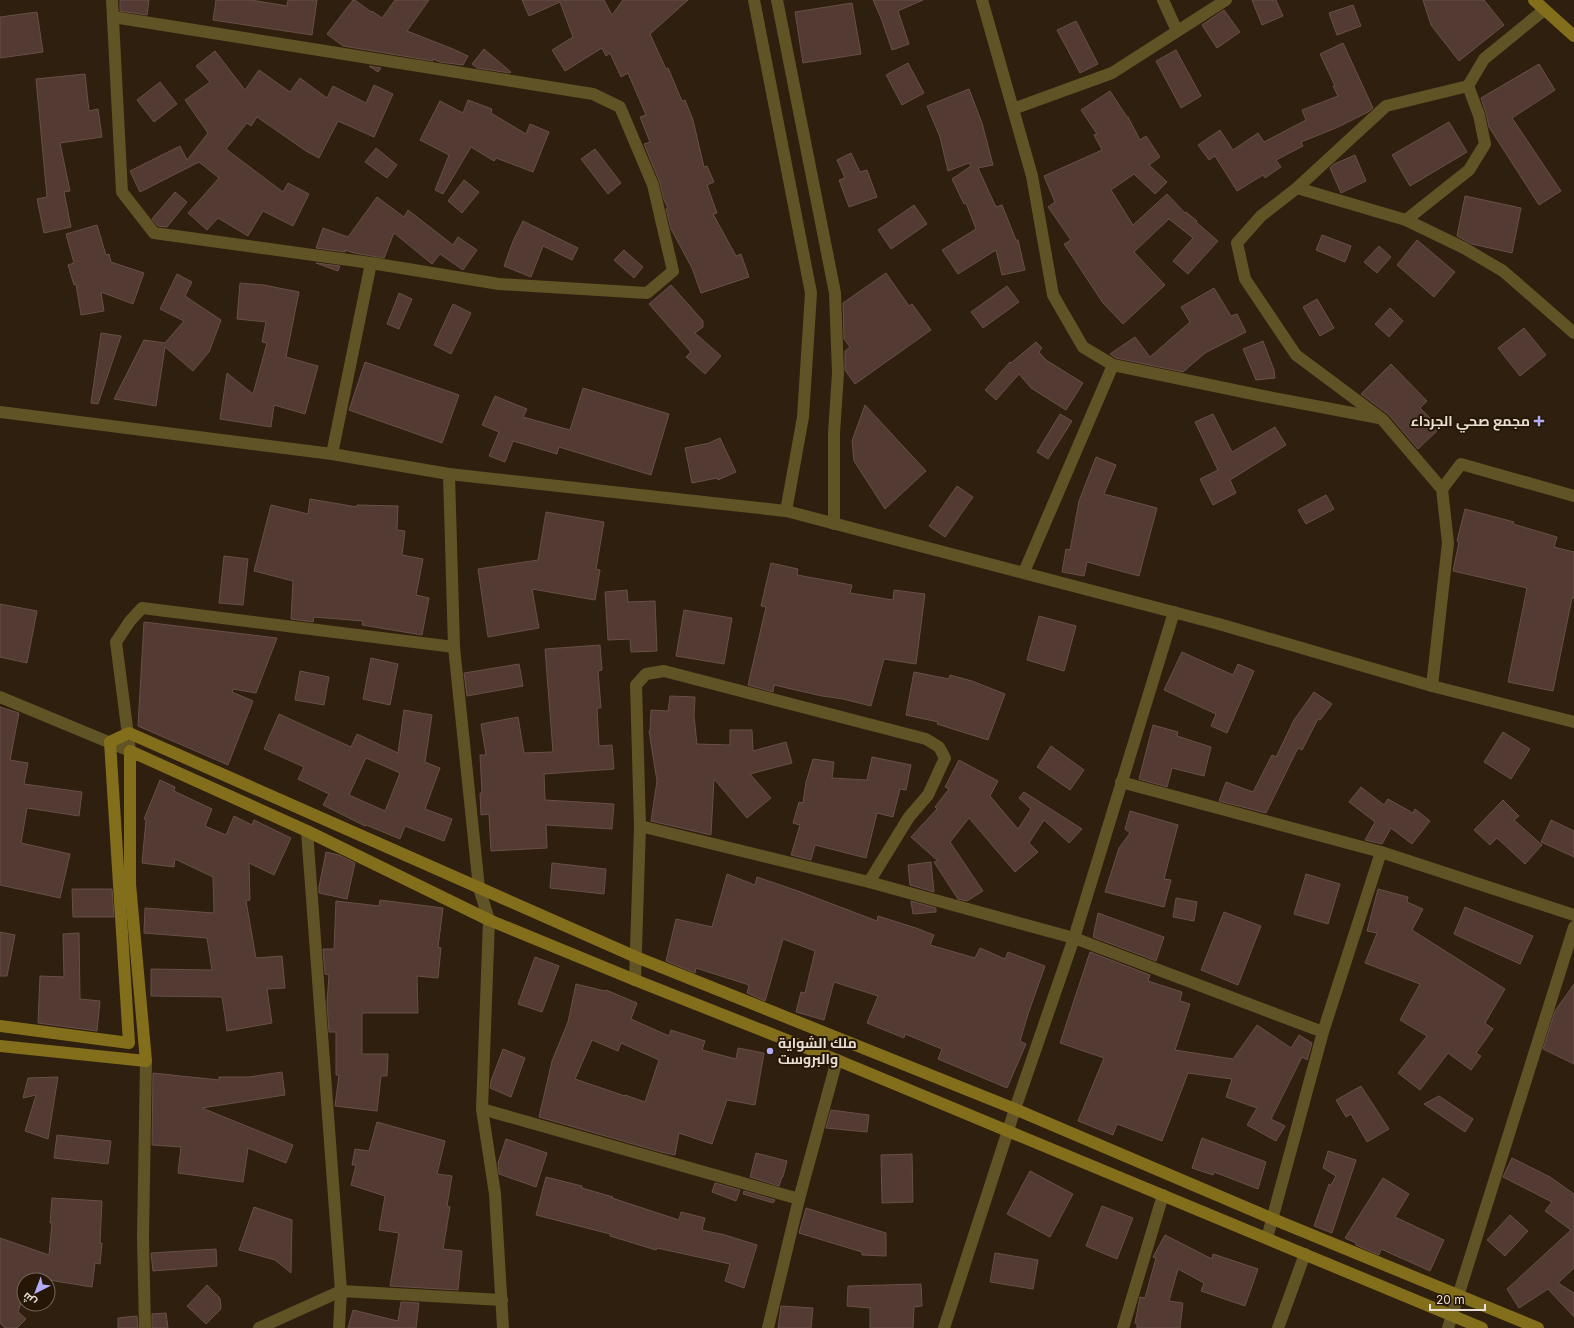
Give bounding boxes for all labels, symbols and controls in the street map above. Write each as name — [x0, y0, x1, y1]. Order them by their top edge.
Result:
place label: مجمع صحي الجرداء — [1411, 412, 1530, 433]
marker: مجمع صحي الجرداء — [1533, 415, 1545, 427]
place label: ملك الشواية والبروست — [778, 1034, 857, 1068]
marker: ملك الشواية والبروست — [765, 1046, 775, 1056]
north arrow — [16, 1272, 56, 1312]
scale bar — [1430, 1286, 1485, 1312]
text: ش — [19, 1290, 39, 1309]
text: 20 m — [1436, 1292, 1465, 1307]

